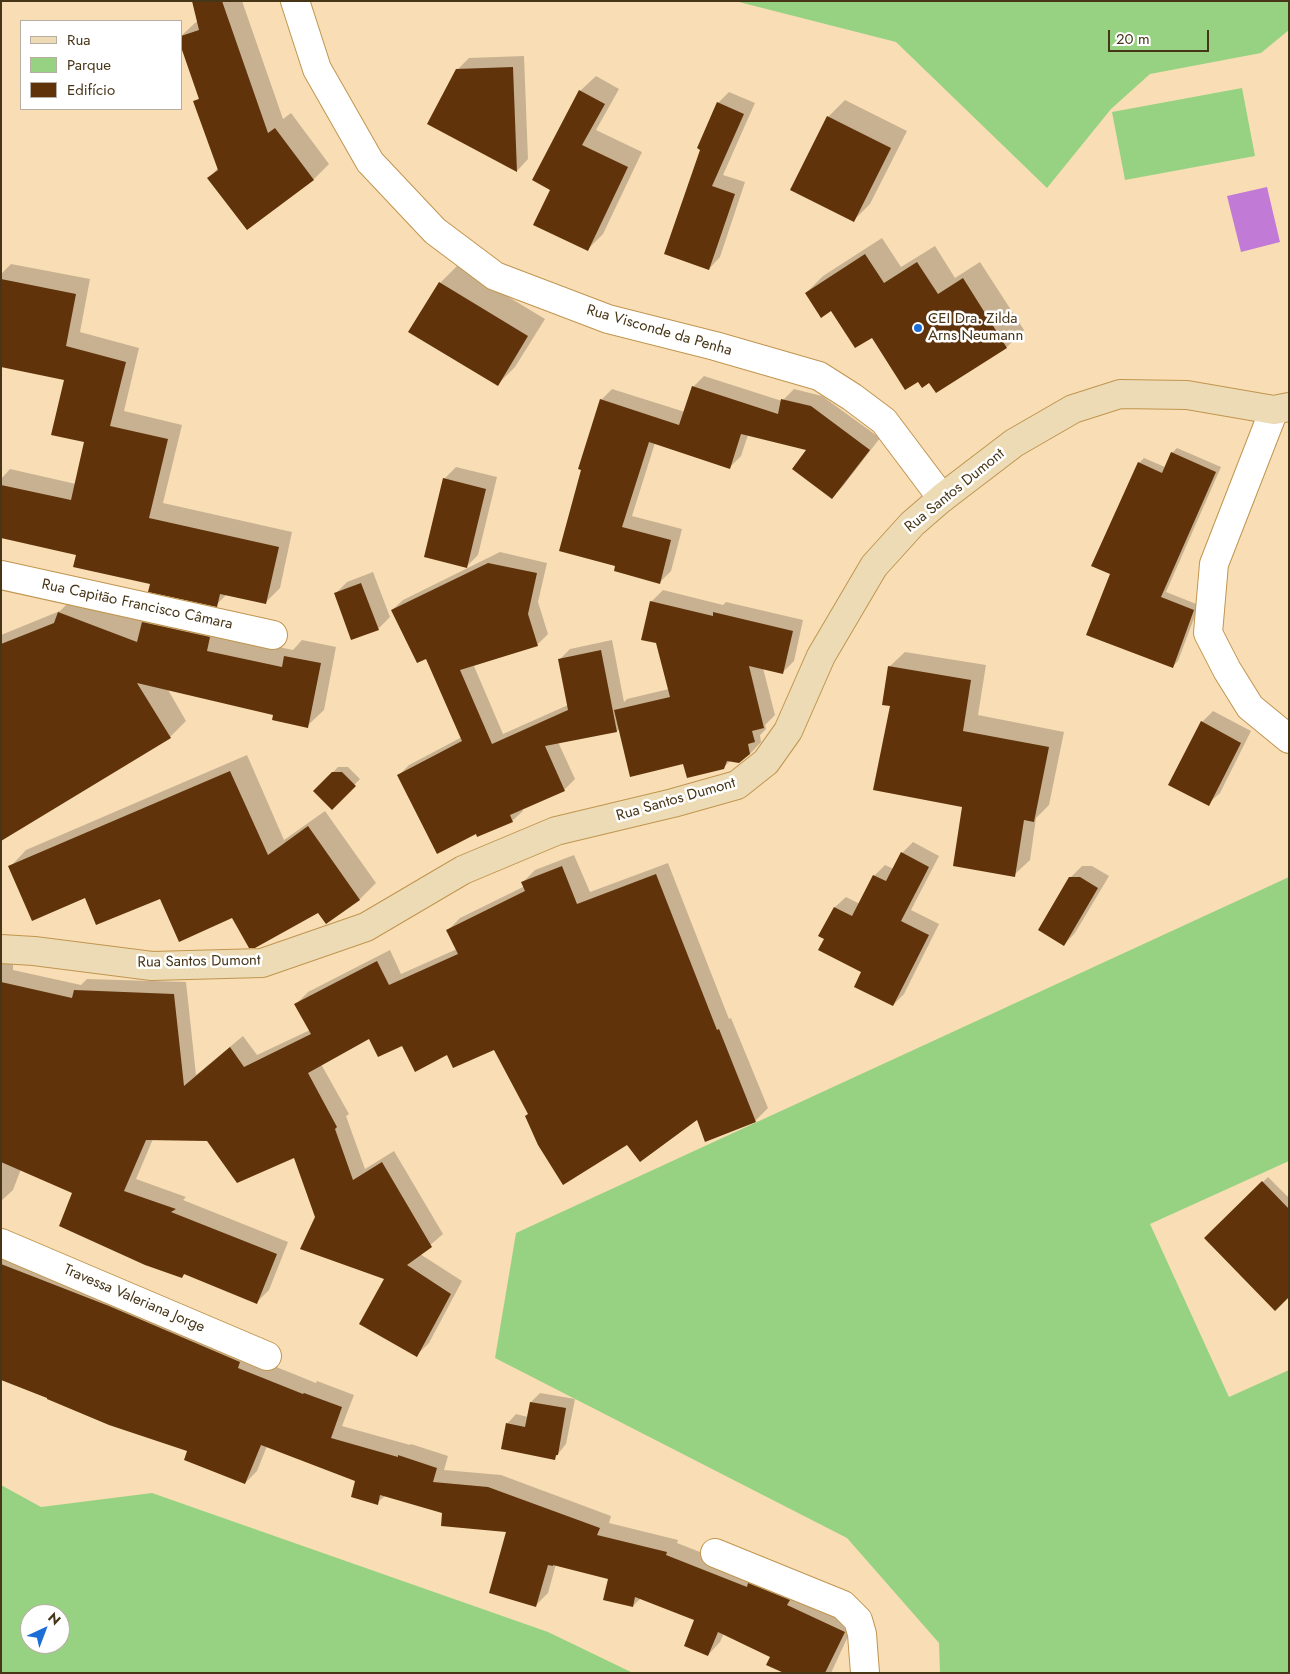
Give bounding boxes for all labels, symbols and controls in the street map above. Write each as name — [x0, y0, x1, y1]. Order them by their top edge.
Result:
legend — [20, 20, 182, 110]
scale bar — [1110, 20, 1211, 52]
text: 20 m — [1116, 28, 1150, 50]
text: Rua — [67, 29, 91, 51]
text: Parque — [67, 54, 111, 76]
text: Edifício — [67, 79, 115, 101]
street label: Rua Visconde da Penha — [584, 302, 734, 360]
place label: CEI Dra. Zilda Arns Neumann — [928, 310, 1023, 345]
marker: CEI Dra. Zilda Arns Neumann — [912, 322, 924, 334]
street label: Rua Santos Dumont — [902, 445, 1008, 537]
street label: Rua Capitão Francisco Câmara — [40, 576, 234, 634]
street label: Rua Santos Dumont — [614, 774, 738, 826]
street label: Rua Santos Dumont — [137, 952, 261, 972]
street label: Travessa Valeriana Jorge — [61, 1261, 207, 1337]
north arrow — [20, 1604, 70, 1654]
text: N — [44, 1608, 65, 1630]

